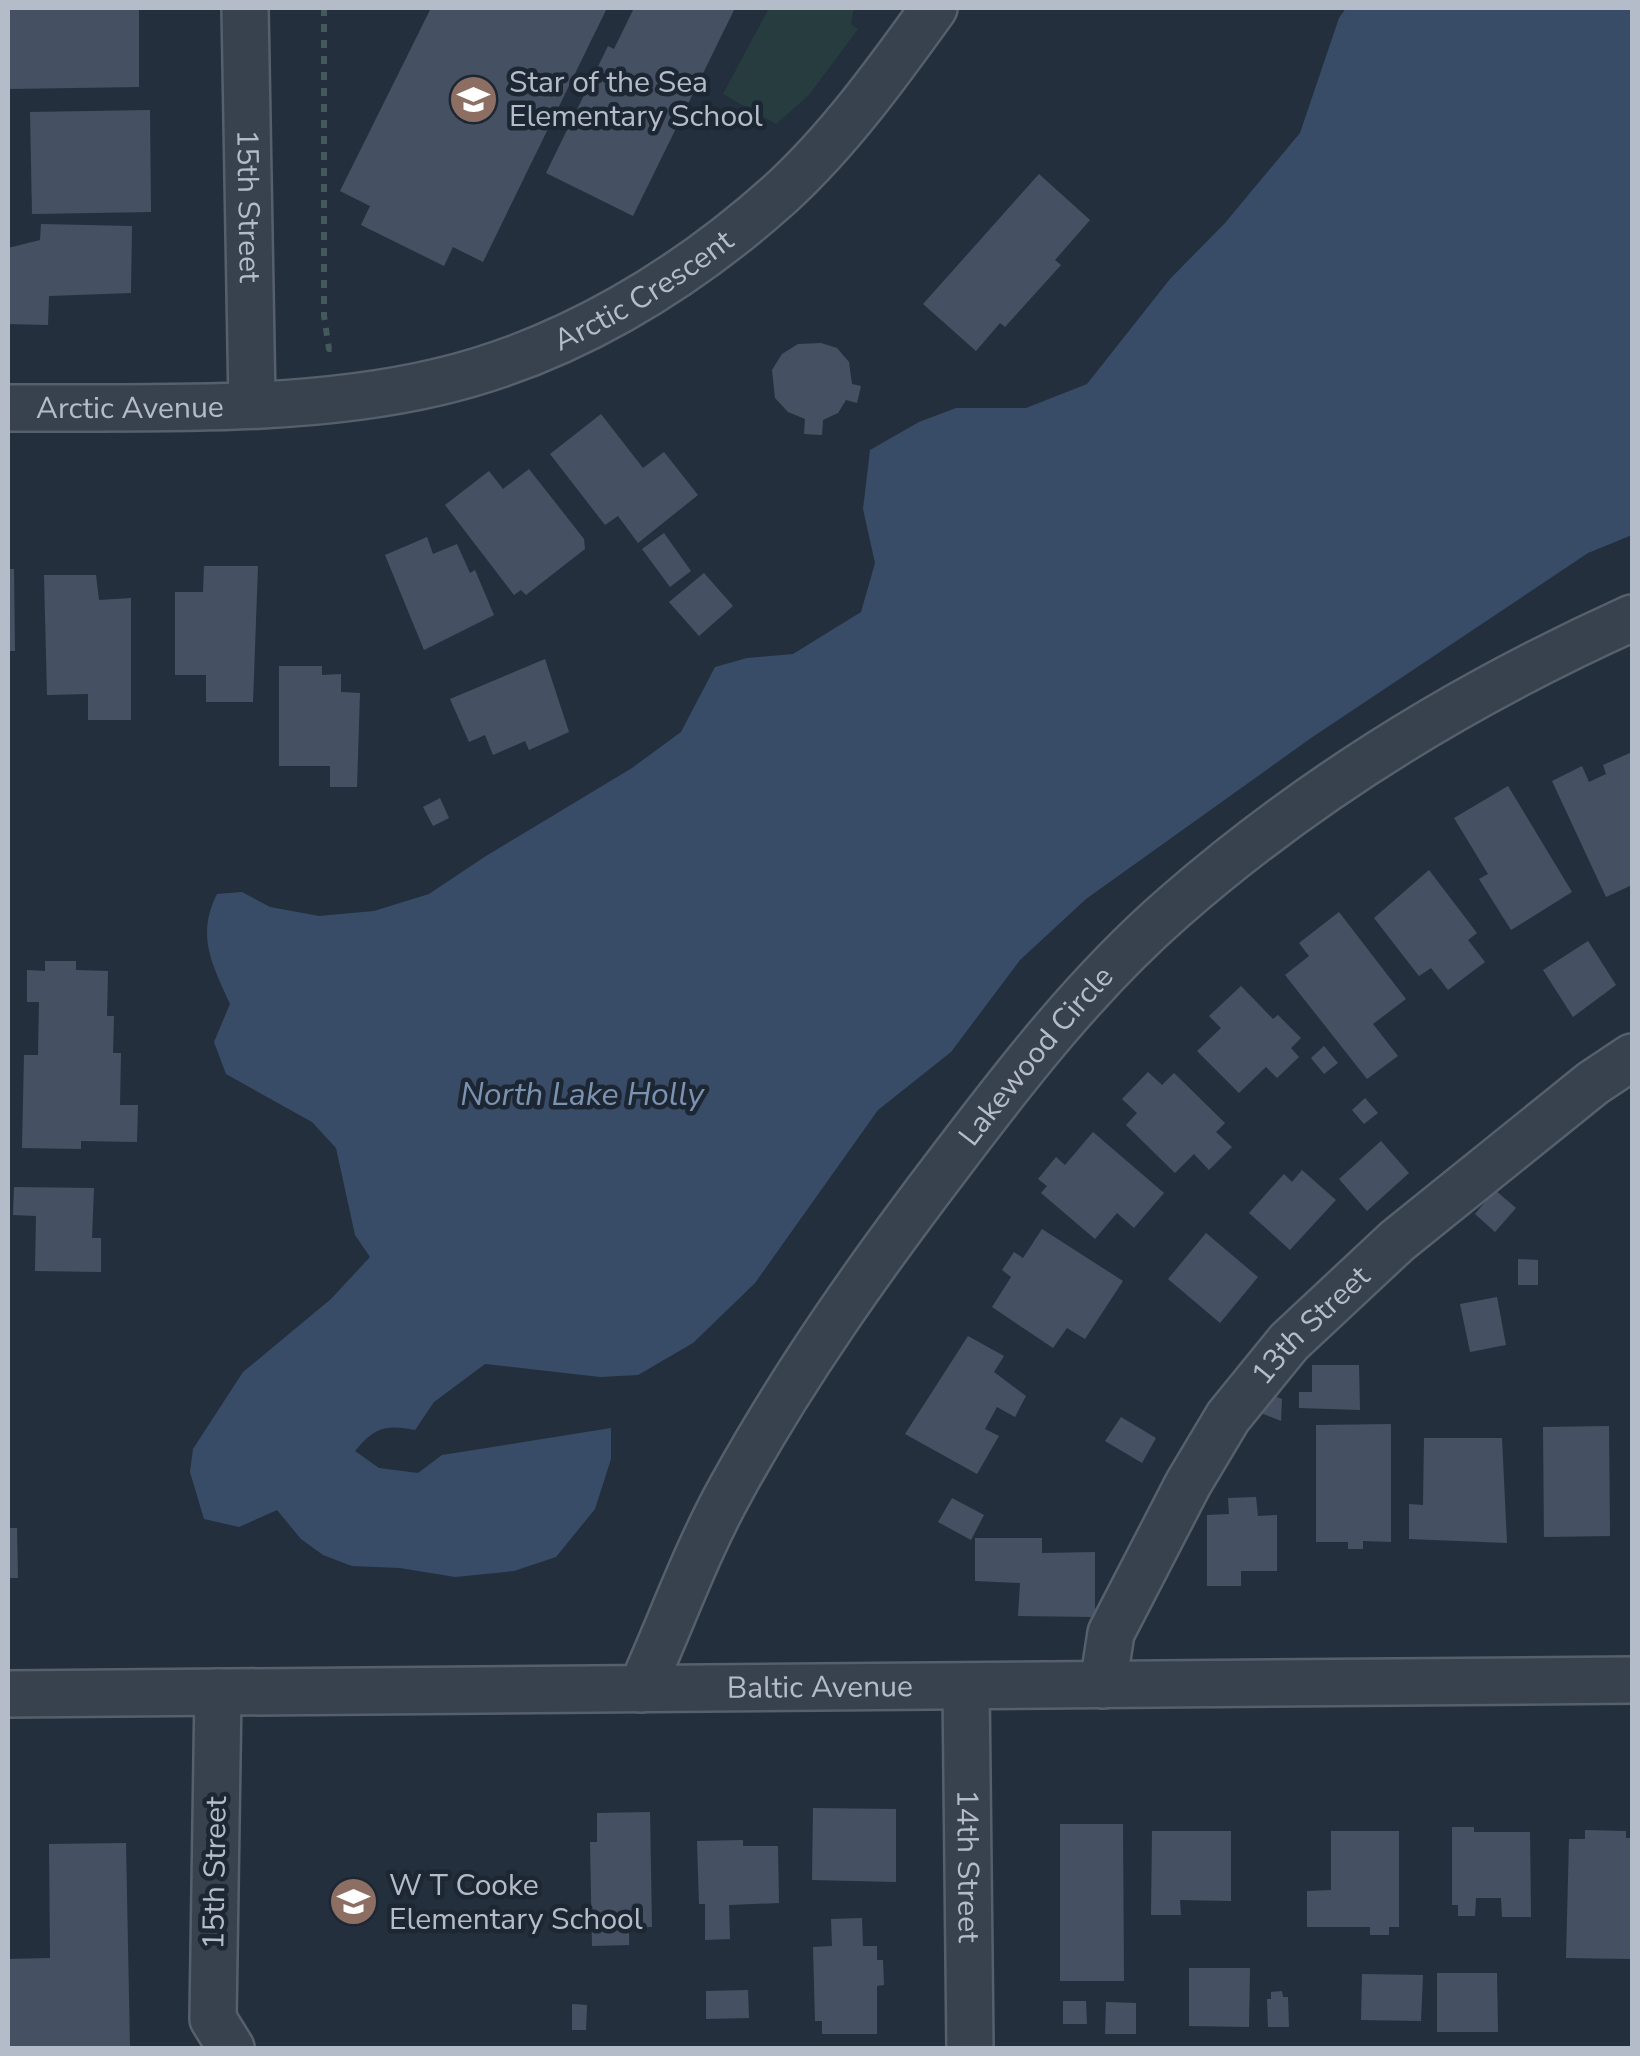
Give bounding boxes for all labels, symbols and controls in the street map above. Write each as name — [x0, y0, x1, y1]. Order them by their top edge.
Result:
place label: Star of the Sea Elementary School — [509, 62, 763, 137]
school or university icon: Star of the Sea Elementary School — [448, 73, 500, 125]
street label: 15th Street — [227, 129, 270, 283]
street label: Arctic Crescent — [547, 220, 742, 361]
street label: Arctic Avenue — [36, 386, 224, 429]
street label: Lakewood Circle — [949, 957, 1122, 1154]
water label: North Lake Holly — [460, 1073, 705, 1116]
street label: 13th Street — [1242, 1256, 1379, 1393]
street label: Baltic Avenue — [727, 1666, 913, 1708]
street label: 14th Street — [947, 1789, 989, 1943]
street label: 15th Street — [193, 1796, 237, 1950]
place label: W T Cooke Elementary School — [389, 1865, 643, 1940]
school or university icon: W T Cooke Elementary School — [328, 1876, 380, 1928]

